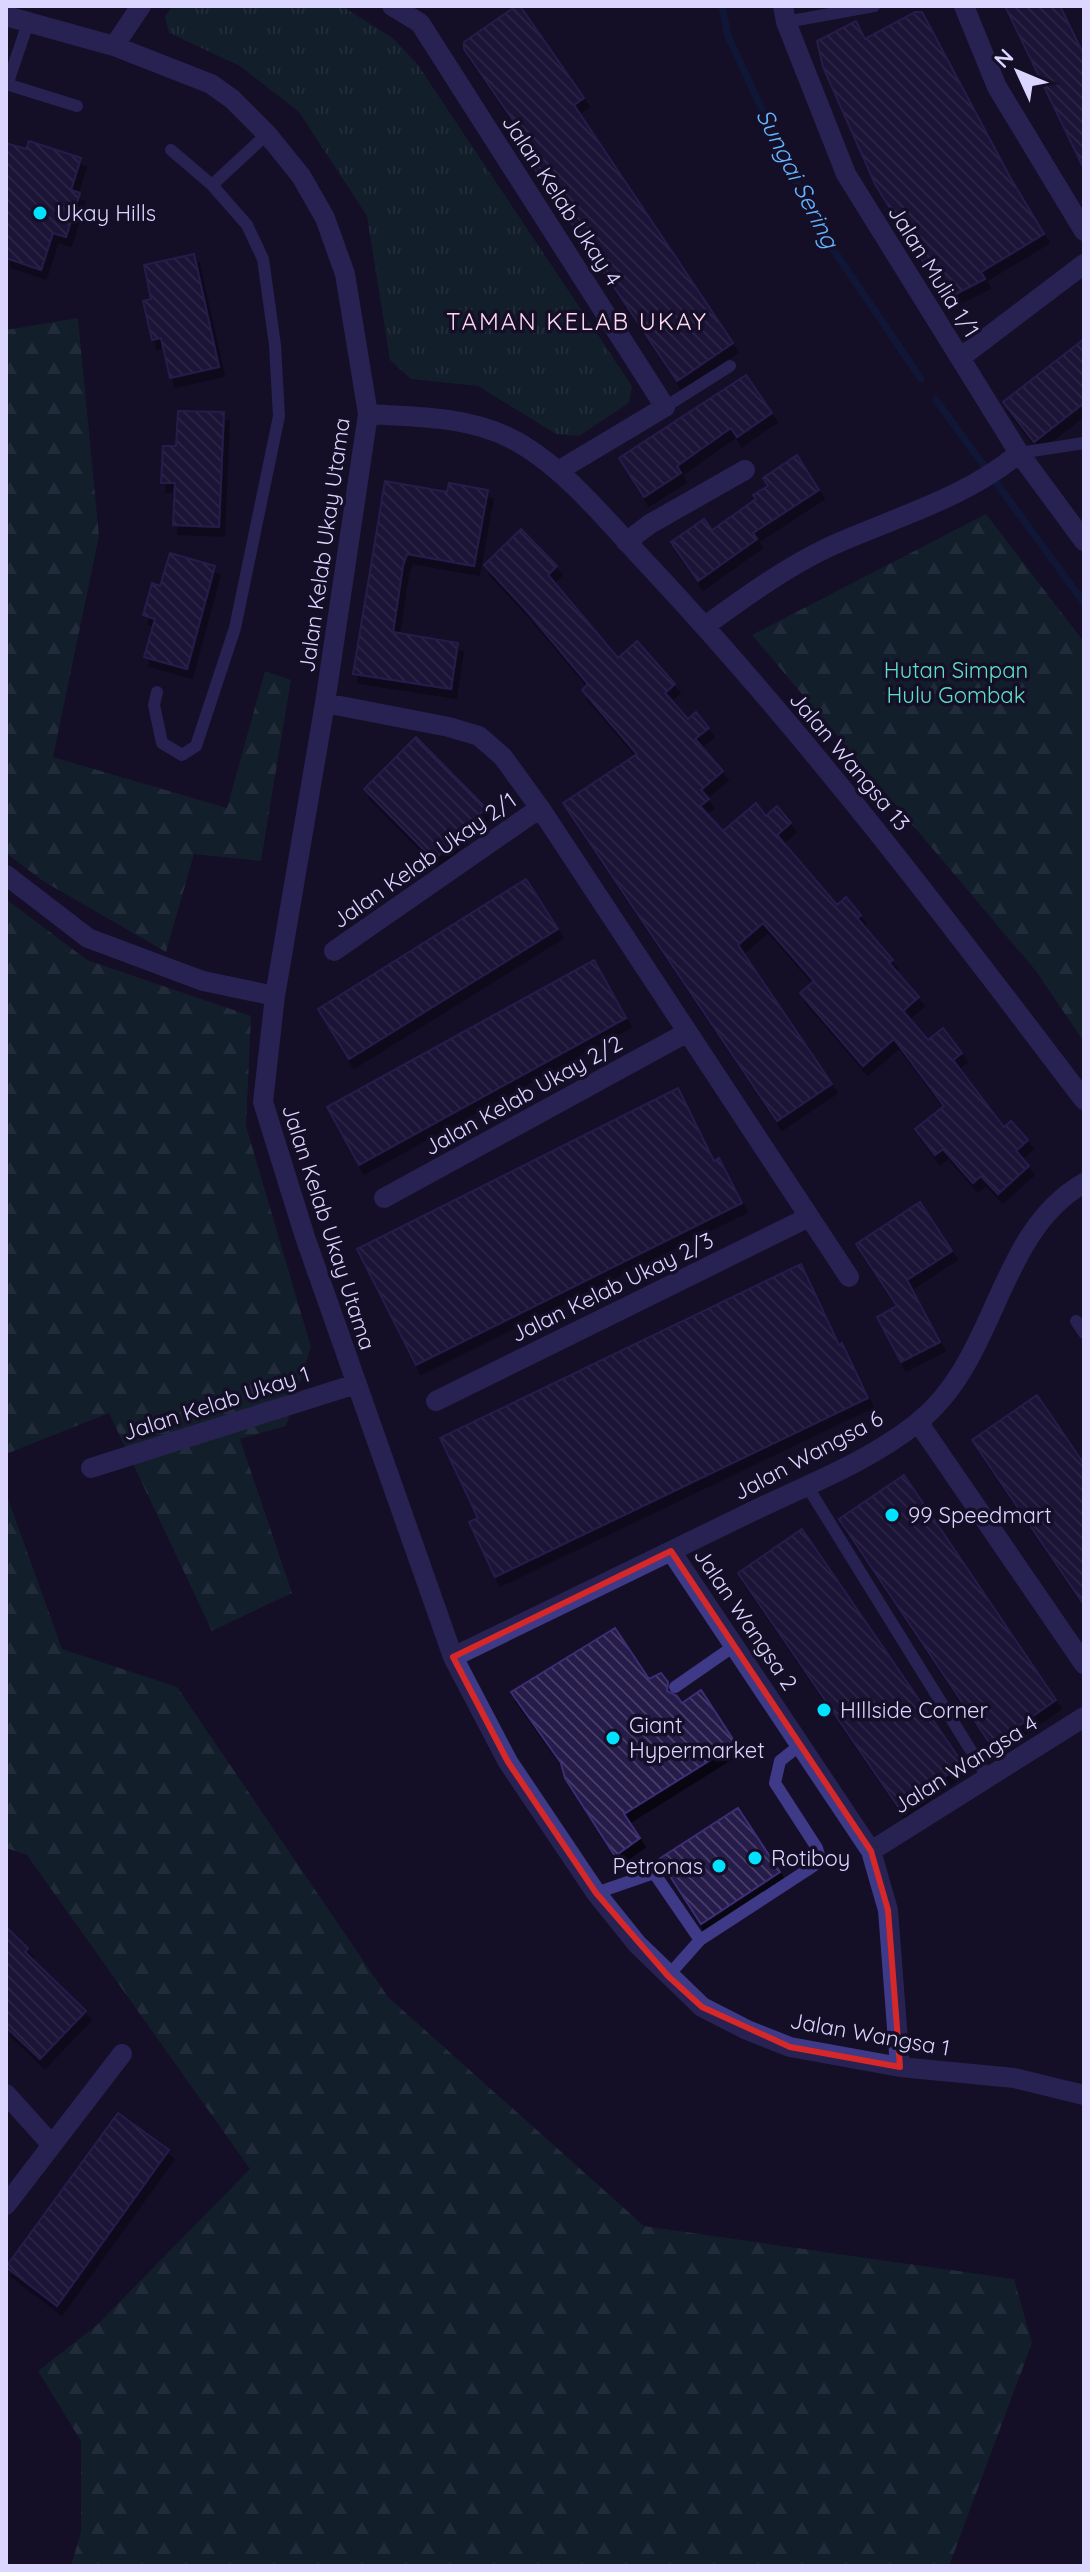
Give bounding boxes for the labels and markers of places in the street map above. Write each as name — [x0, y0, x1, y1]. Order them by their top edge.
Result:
place label: Ukay Hills — [56, 199, 156, 227]
marker: Ukay Hills — [31, 204, 49, 222]
place label: 99 Speedmart — [908, 1501, 1052, 1529]
marker: 99 Speedmart — [883, 1506, 901, 1524]
place label: HIllside Corner — [840, 1696, 989, 1724]
marker: HIllside Corner — [815, 1701, 833, 1719]
place label: Giant Hypermarket — [629, 1711, 765, 1764]
marker: Giant Hypermarket — [604, 1729, 622, 1747]
place label: Rotiboy — [771, 1844, 850, 1872]
marker: Rotiboy — [746, 1849, 764, 1867]
place label: Petronas — [613, 1852, 703, 1880]
marker: Petronas — [710, 1857, 728, 1875]

